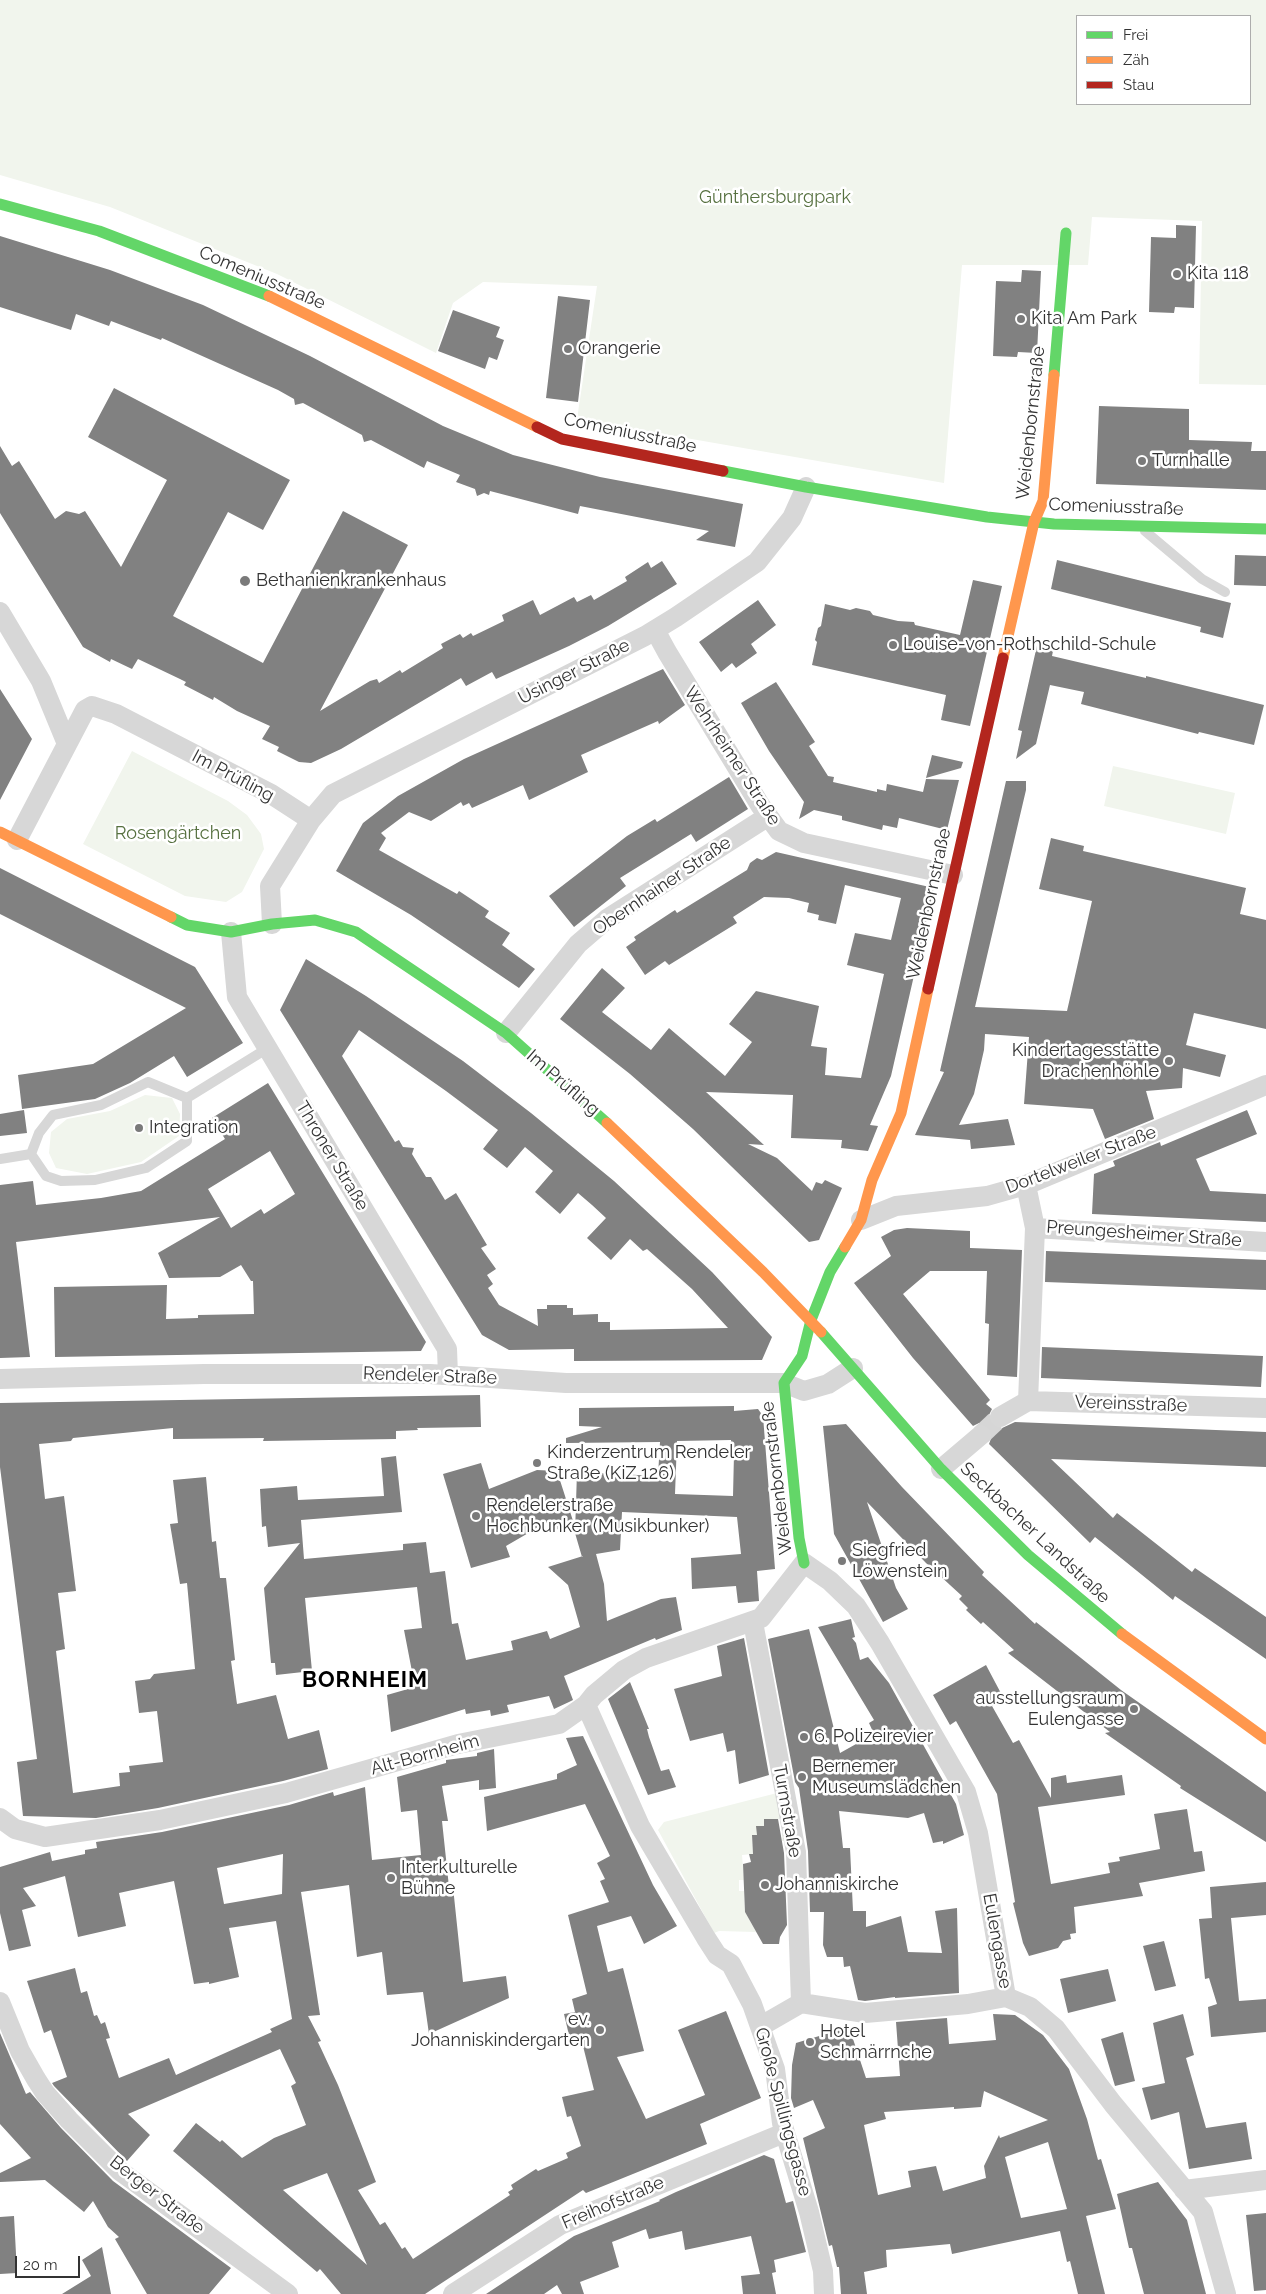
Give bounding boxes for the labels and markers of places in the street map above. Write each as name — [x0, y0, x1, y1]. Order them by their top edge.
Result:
place label: Kita 118 — [1187, 263, 1249, 285]
marker: Kita 118 — [1171, 268, 1183, 280]
place label: Kita Am Park — [1031, 308, 1137, 330]
marker: Kita Am Park — [1015, 313, 1027, 325]
place label: Orangerie — [578, 338, 661, 360]
marker: Orangerie — [562, 343, 574, 355]
place label: Turnhalle — [1152, 450, 1230, 472]
marker: Turnhalle — [1136, 455, 1148, 467]
place label: Bethanienkrankenhaus — [256, 570, 446, 592]
marker: Bethanienkrankenhaus — [238, 574, 252, 588]
place label: Louise-von-Rothschild-Schule — [903, 634, 1156, 656]
marker: Louise-von-Rothschild-Schule — [887, 639, 899, 651]
place label: Kindertagesstätte Drachenhöhle — [1012, 1040, 1159, 1082]
marker: Kindertagesstätte Drachenhöhle — [1163, 1055, 1175, 1067]
place label: Integration — [149, 1117, 239, 1139]
marker: Integration — [133, 1122, 145, 1134]
place label: Kinderzentrum Rendeler Straße (KiZ 126) — [547, 1442, 751, 1485]
marker: Kinderzentrum Rendeler Straße (KiZ 126) — [531, 1457, 543, 1469]
place label: Rendelerstraße Hochbunker (Musikbunker) — [486, 1495, 709, 1538]
marker: Rendelerstraße Hochbunker (Musikbunker) — [470, 1510, 482, 1522]
place label: Siegfried Löwenstein — [852, 1540, 948, 1582]
marker: Siegfried Löwenstein — [836, 1555, 848, 1567]
place label: ausstellungsraum Eulengasse — [976, 1688, 1124, 1730]
marker: ausstellungsraum Eulengasse — [1128, 1703, 1140, 1715]
place label: 6. Polizeirevier — [814, 1726, 933, 1748]
marker: 6. Polizeirevier — [798, 1731, 810, 1743]
place label: Bernemer Museumslädchen — [812, 1756, 961, 1798]
marker: Bernemer Museumslädchen — [796, 1771, 808, 1783]
place label: Interkulturelle Bühne — [401, 1857, 517, 1900]
marker: Interkulturelle Bühne — [385, 1872, 397, 1884]
place label: Johanniskirche — [775, 1874, 899, 1896]
marker: Johanniskirche — [759, 1879, 771, 1891]
place label: ev. Johanniskindergarten — [411, 2009, 590, 2052]
place label: Hotel Schmärrnche — [820, 2021, 932, 2064]
marker: ev. Johanniskindergarten — [594, 2024, 606, 2036]
marker: Hotel Schmärrnche — [804, 2036, 816, 2048]

